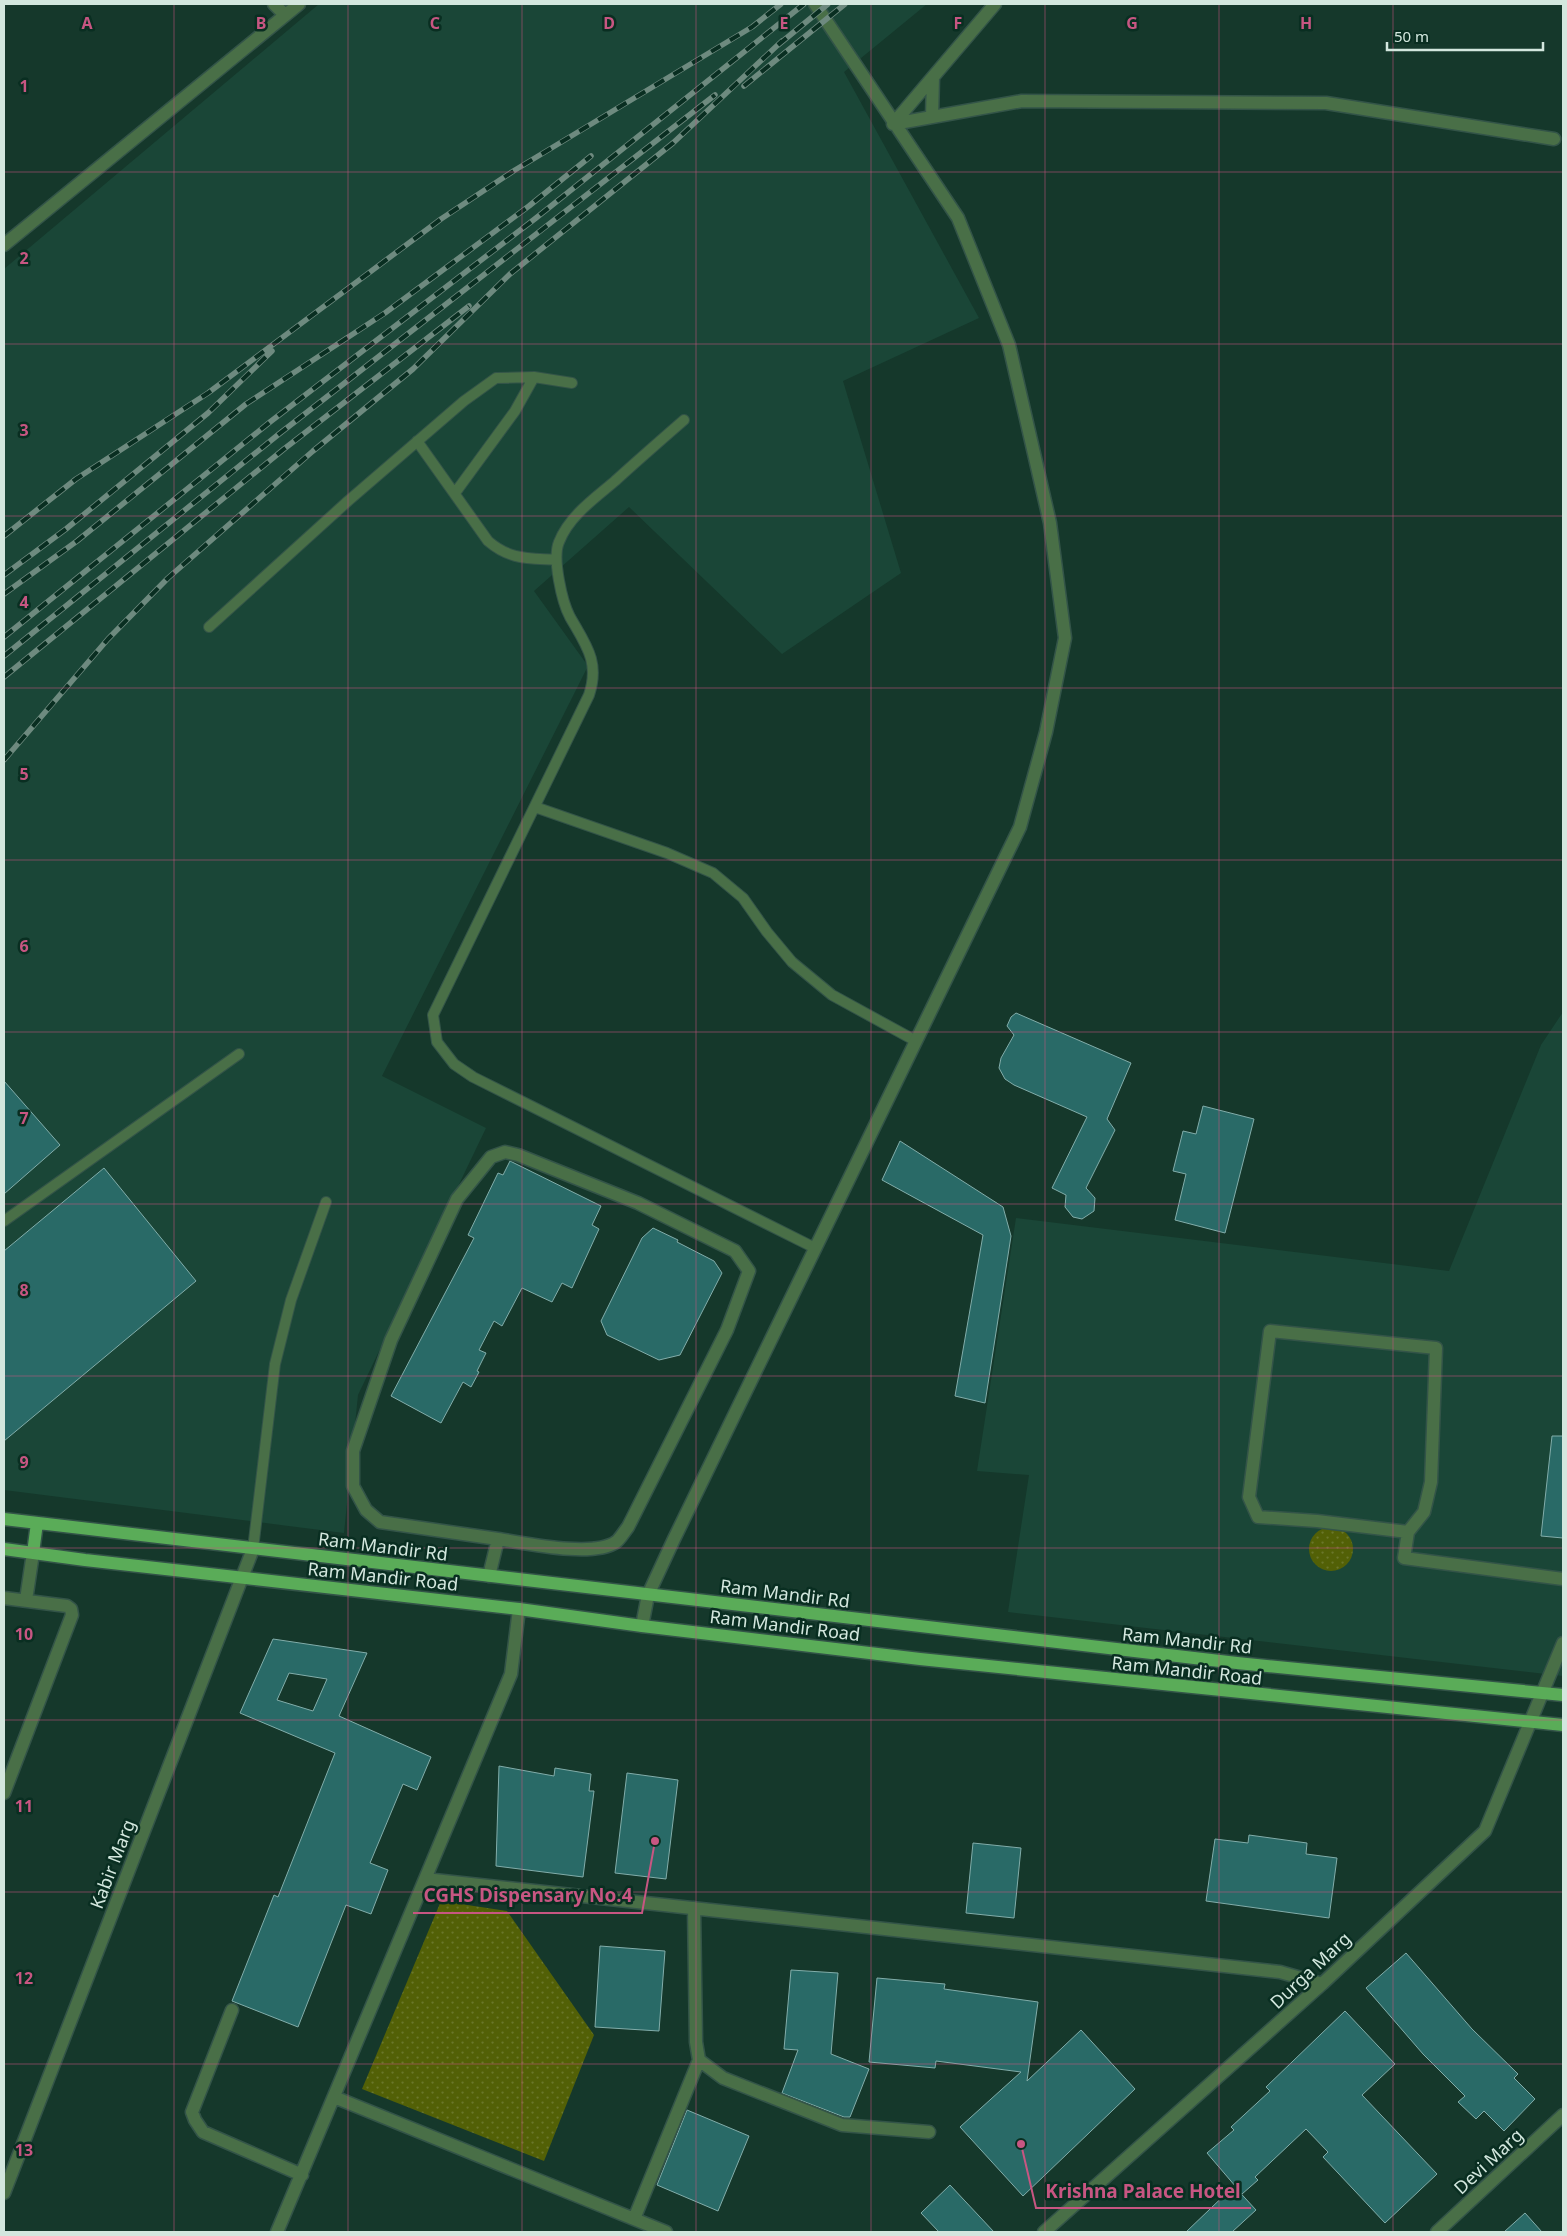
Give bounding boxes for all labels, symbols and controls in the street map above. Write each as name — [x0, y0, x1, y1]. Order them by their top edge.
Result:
text: A — [81, 12, 93, 34]
text: B — [256, 12, 266, 34]
text: C — [430, 12, 440, 34]
text: D — [603, 12, 615, 34]
text: E — [780, 12, 789, 34]
text: F — [954, 12, 962, 34]
text: G — [1126, 12, 1138, 34]
text: H — [1300, 12, 1312, 34]
scale bar — [1387, 20, 1543, 52]
text: 50 m — [1394, 26, 1429, 46]
text: 1 — [19, 75, 29, 97]
text: 2 — [19, 247, 29, 269]
text: 3 — [19, 419, 29, 441]
text: 4 — [19, 591, 29, 613]
text: 5 — [19, 763, 29, 785]
text: 6 — [19, 935, 29, 957]
text: 7 — [19, 1107, 29, 1129]
text: 8 — [19, 1279, 29, 1301]
text: 9 — [19, 1451, 29, 1473]
street label: Ram Mandir Rd — [317, 1526, 449, 1566]
street label: Ram Mandir Road — [306, 1556, 460, 1596]
street label: Ram Mandir Rd — [719, 1573, 851, 1613]
street label: Ram Mandir Road — [708, 1604, 862, 1646]
street label: Ram Mandir Rd — [1121, 1621, 1253, 1659]
text: 10 — [15, 1623, 33, 1645]
street label: Ram Mandir Road — [1110, 1650, 1264, 1690]
text: 11 — [15, 1795, 33, 1817]
street label: Kabir Marg — [84, 1816, 140, 1912]
callout: CGHS Dispensary No.4 — [413, 1879, 642, 1913]
text: CGHS Dispensary No.4 — [423, 1882, 633, 1908]
street label: Durga Marg — [1264, 1926, 1356, 2014]
text: 12 — [15, 1967, 33, 1989]
street label: Devi Marg — [1448, 2123, 1528, 2199]
text: 13 — [15, 2139, 33, 2161]
callout: Krishna Palace Hotel — [1036, 2174, 1251, 2208]
text: Krishna Palace Hotel — [1045, 2178, 1241, 2204]

